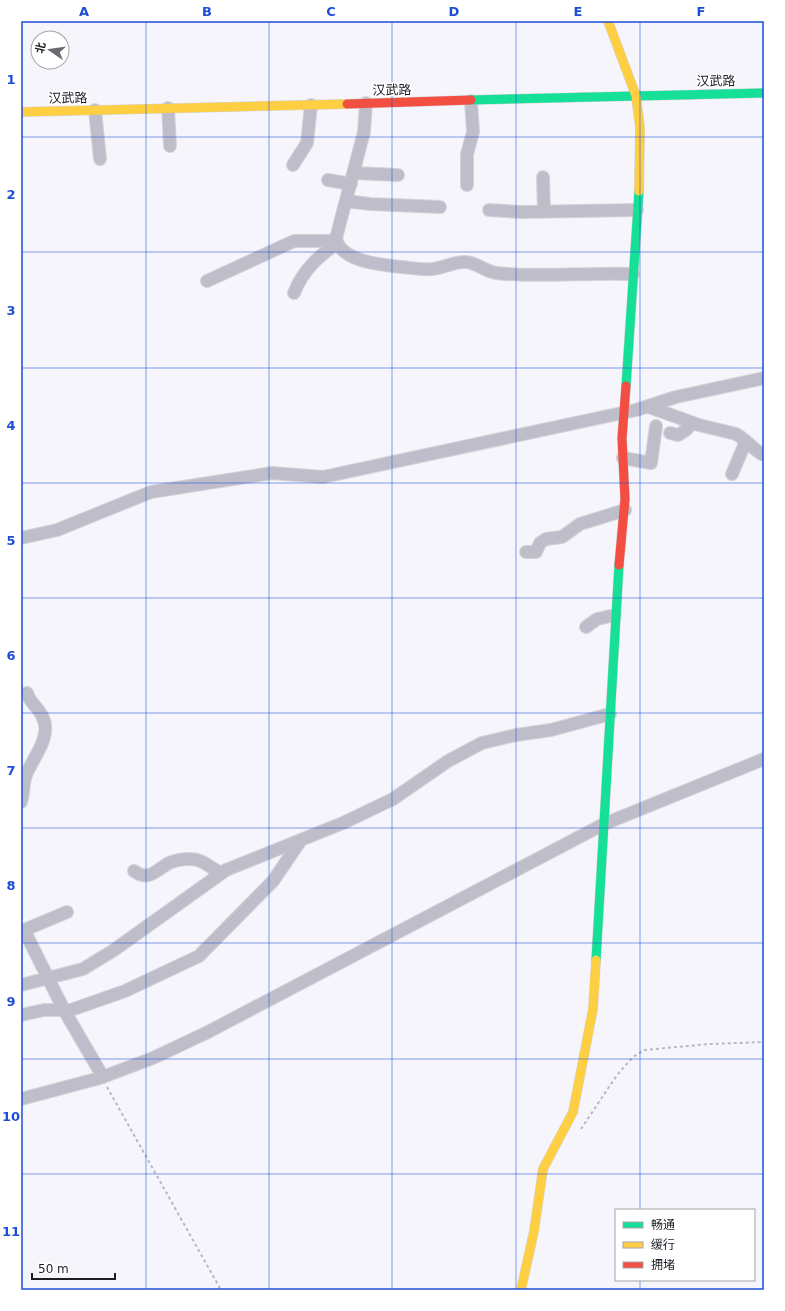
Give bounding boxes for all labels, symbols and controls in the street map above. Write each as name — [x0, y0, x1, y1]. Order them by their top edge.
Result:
text: A — [79, 4, 89, 19]
text: B — [202, 4, 212, 19]
text: C — [326, 4, 336, 19]
text: D — [449, 4, 460, 19]
text: E — [574, 4, 582, 19]
text: F — [697, 4, 705, 19]
north arrow — [30, 30, 70, 70]
text: 北 — [33, 41, 48, 55]
text: 1 — [6, 72, 16, 87]
street label: 汉武路 — [696, 73, 736, 89]
street label: 汉武路 — [372, 82, 412, 98]
street label: 汉武路 — [48, 90, 88, 106]
text: 2 — [6, 187, 16, 202]
text: 3 — [6, 303, 16, 318]
text: 4 — [6, 418, 16, 433]
text: 5 — [6, 533, 16, 548]
text: 6 — [6, 648, 16, 663]
text: 7 — [6, 763, 16, 778]
text: 8 — [6, 878, 16, 893]
text: 9 — [6, 994, 16, 1009]
text: 10 — [2, 1109, 20, 1124]
legend — [615, 1209, 755, 1281]
text: 畅通 — [651, 1218, 675, 1232]
text: 11 — [2, 1224, 20, 1239]
text: 缓行 — [651, 1238, 675, 1252]
scale bar — [32, 1255, 115, 1281]
text: 拥堵 — [651, 1258, 675, 1272]
text: 50 m — [38, 1262, 69, 1276]

